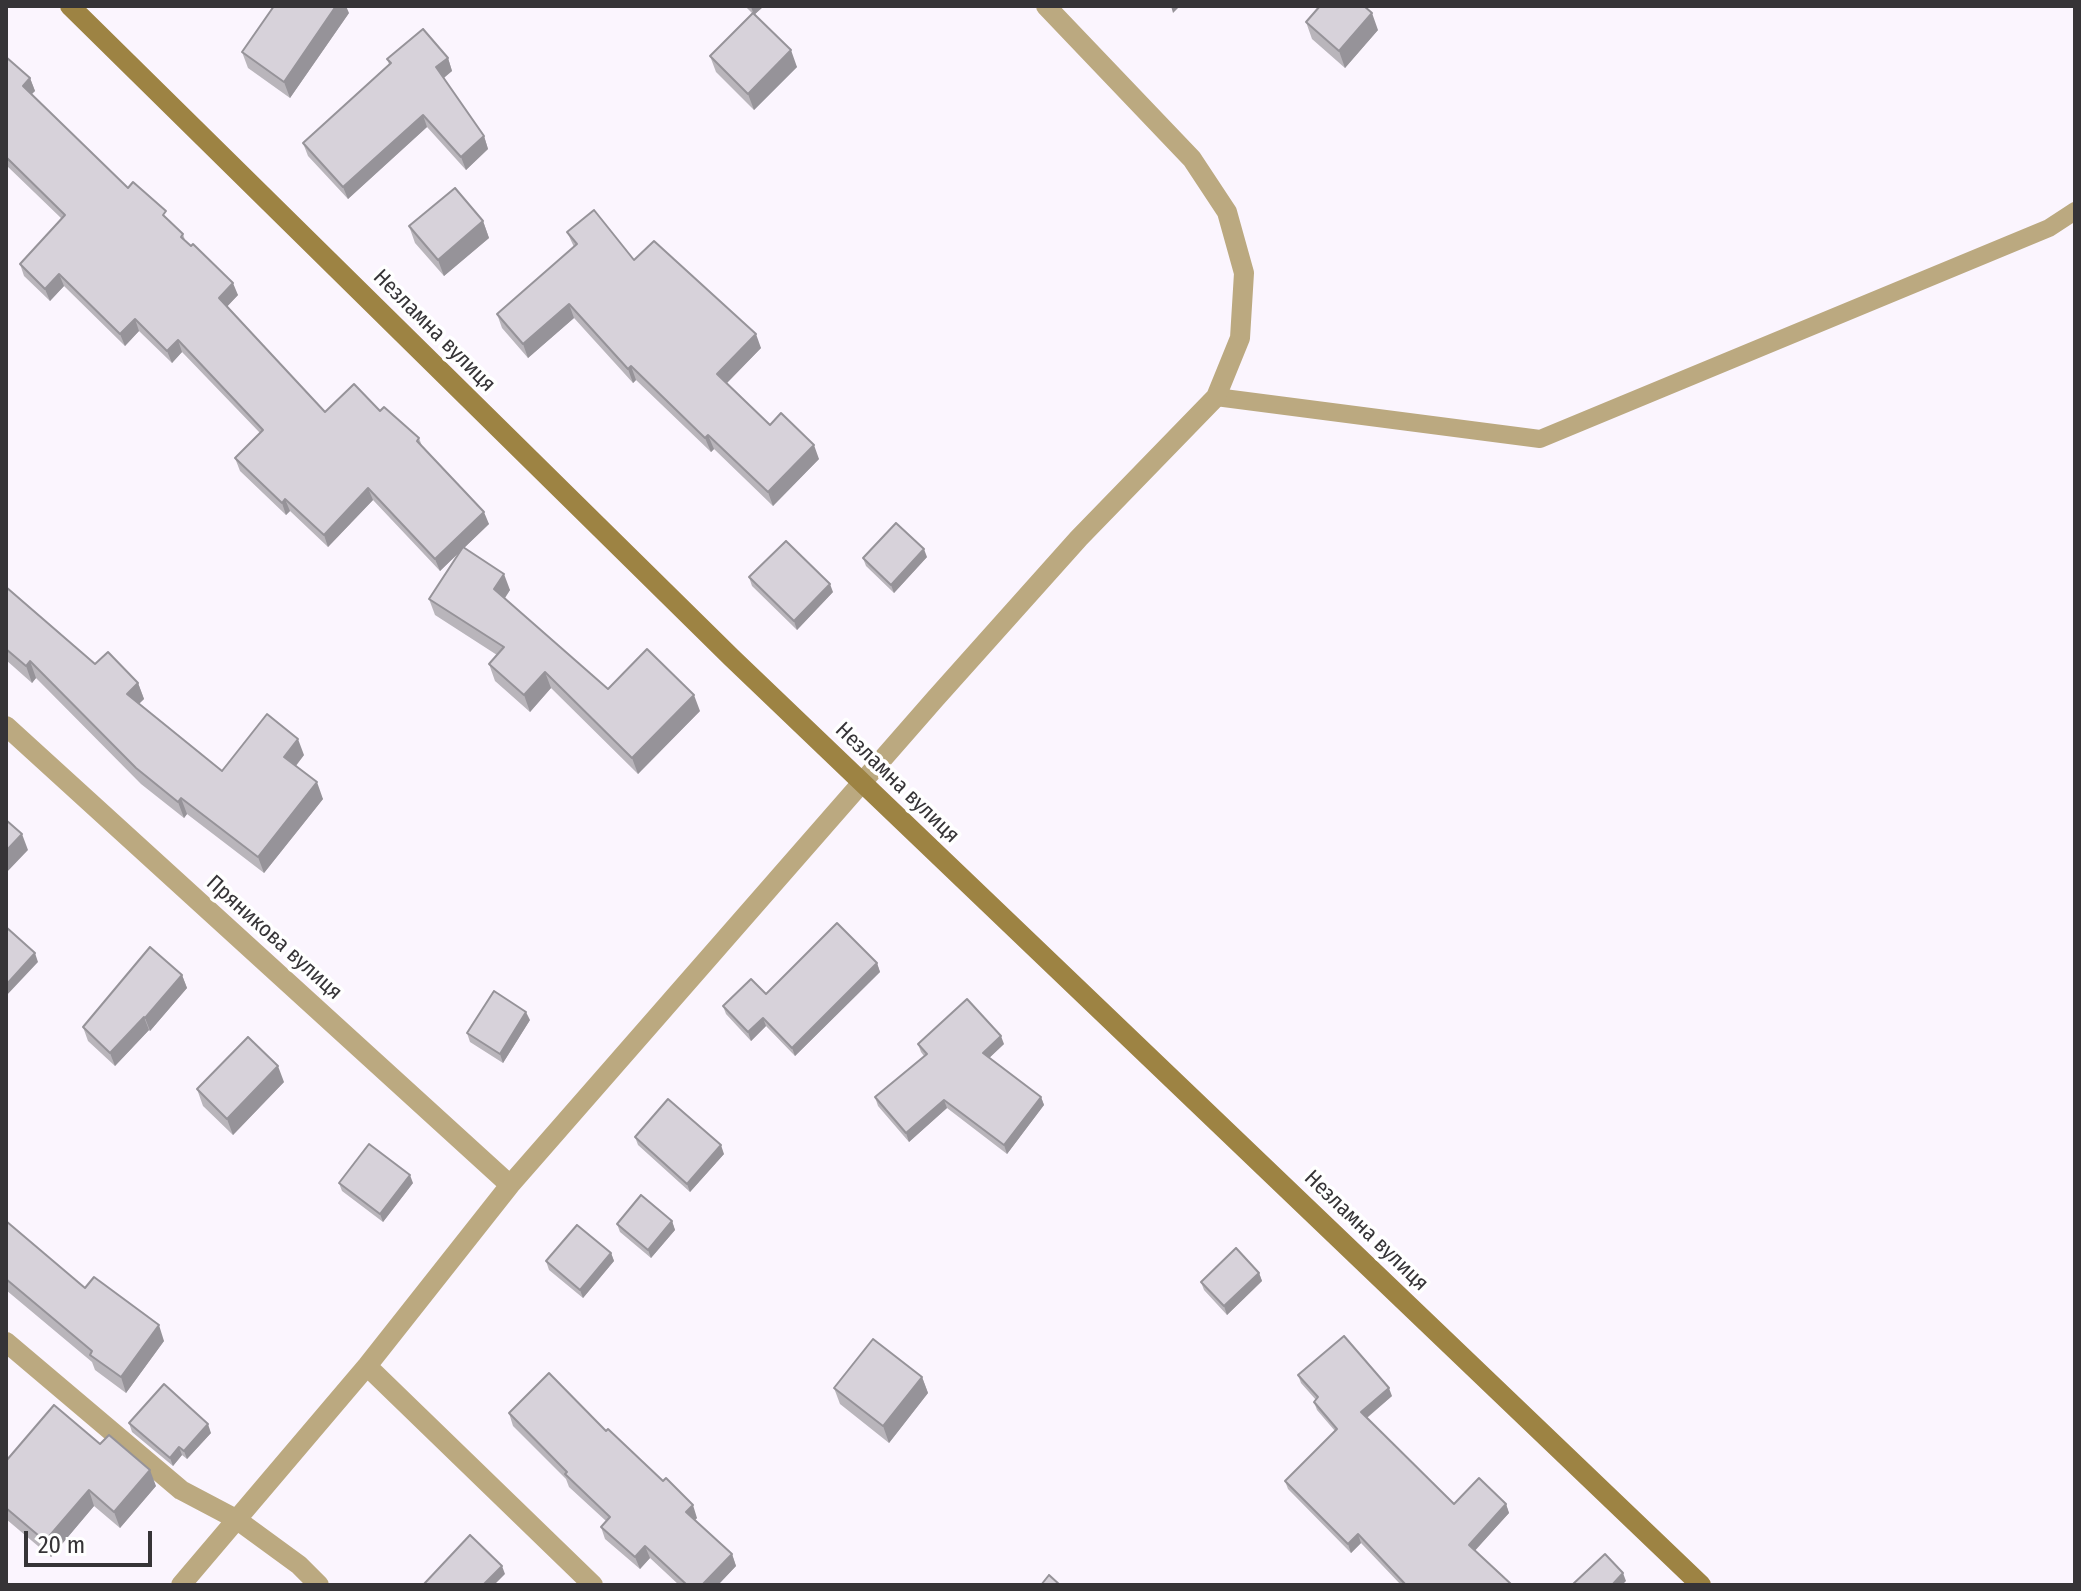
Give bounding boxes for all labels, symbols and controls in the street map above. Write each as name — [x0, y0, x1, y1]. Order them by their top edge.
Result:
street label: Незламна вулиця — [367, 264, 501, 398]
street label: Незламна вулиця — [829, 717, 965, 849]
street label: Пряникова вулиця — [201, 870, 347, 1006]
street label: Незламна вулиця — [1298, 1165, 1434, 1297]
scale bar — [28, 1515, 156, 1565]
text: 20 m — [38, 1531, 85, 1559]

